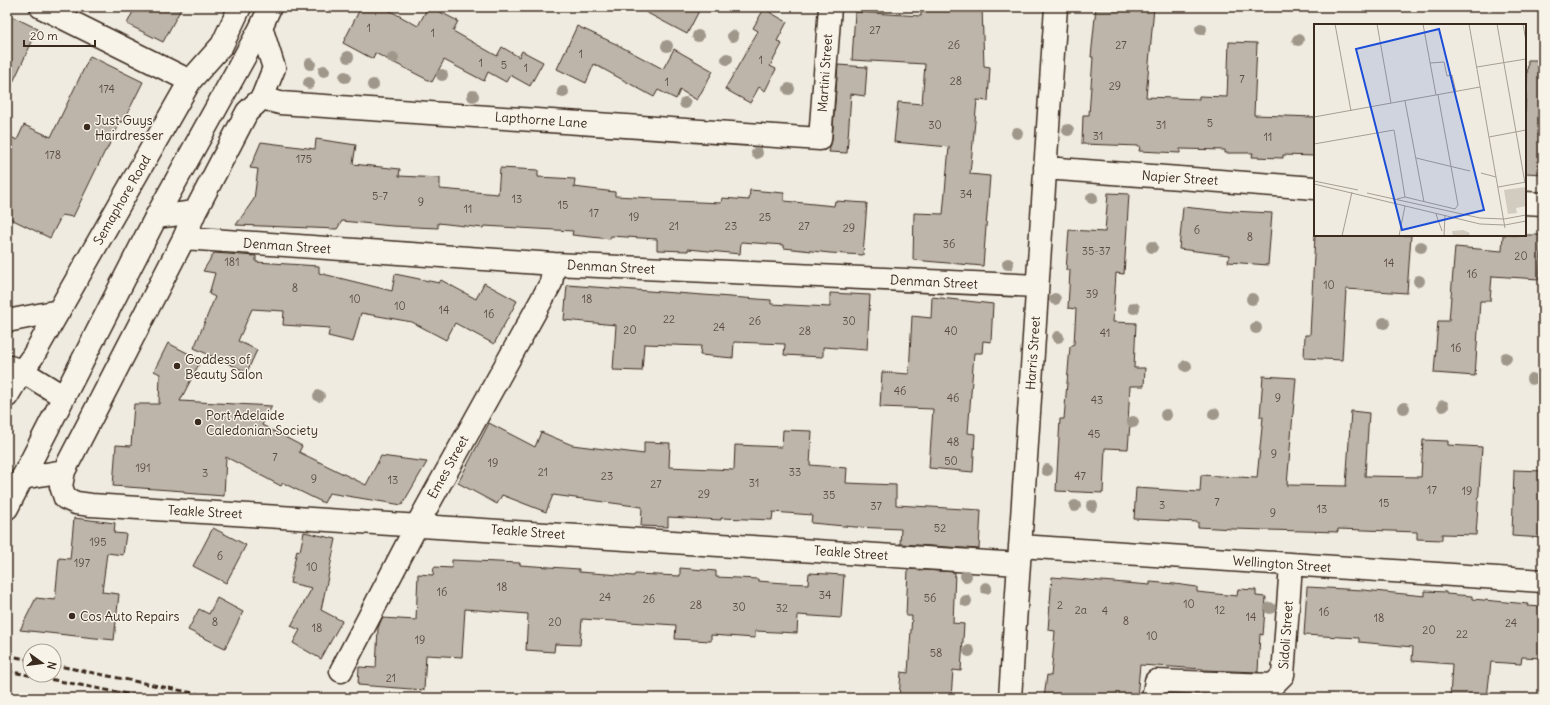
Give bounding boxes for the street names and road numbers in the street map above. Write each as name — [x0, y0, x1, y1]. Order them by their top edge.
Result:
street label: Martini Street — [814, 33, 836, 113]
street label: Lapthorne Lane — [494, 108, 588, 132]
street label: Semaphore Road — [89, 152, 155, 248]
street label: Napier Street — [1141, 167, 1219, 189]
street label: Denman Street — [243, 234, 332, 258]
street label: Denman Street — [567, 256, 656, 278]
street label: Denman Street — [890, 271, 979, 293]
street label: Harris Street — [1022, 315, 1044, 390]
street label: Emes Street — [424, 432, 473, 502]
street label: Teakle Street — [167, 502, 243, 522]
street label: Teakle Street — [490, 521, 566, 543]
street label: Teakle Street — [813, 542, 889, 564]
street label: Wellington Street — [1232, 552, 1333, 576]
street label: Sidoli Street — [1275, 600, 1297, 670]

